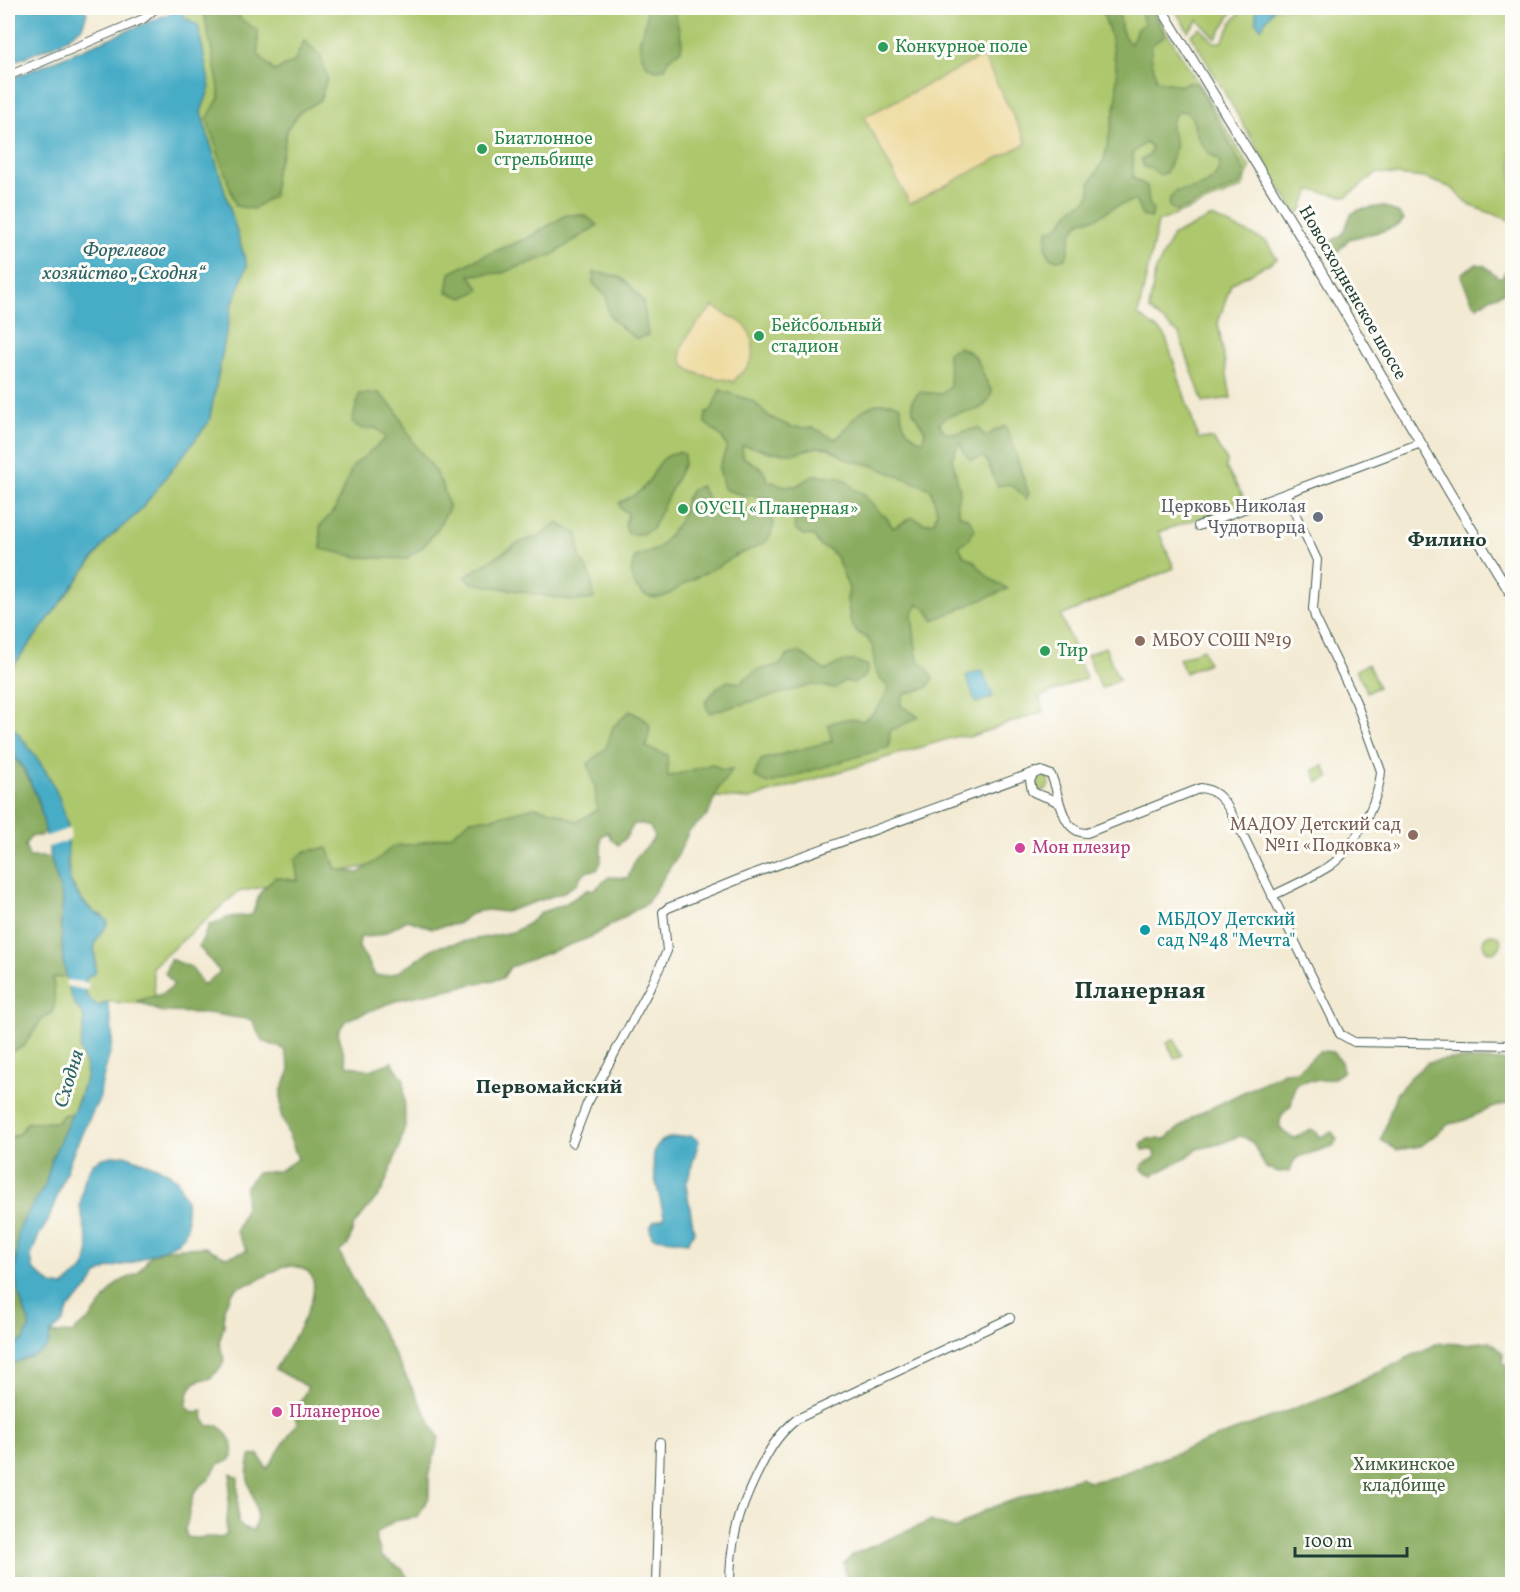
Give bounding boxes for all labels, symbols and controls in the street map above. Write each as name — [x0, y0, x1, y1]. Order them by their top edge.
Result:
place label: Конкурное поле — [895, 35, 1028, 60]
marker: Конкурное поле — [876, 40, 890, 54]
place label: Биатлонное стрельбище — [494, 127, 594, 173]
marker: Биатлонное стрельбище — [475, 142, 489, 156]
street label: Новосходненское шоссе — [1292, 201, 1412, 385]
water label: Форелевое хозяйство „Сходня“ — [41, 237, 207, 288]
place label: Бейсбольный стадион — [771, 314, 882, 360]
marker: Бейсбольный стадион — [752, 329, 766, 343]
place label: Церковь Николая Чудотворца — [1161, 495, 1306, 541]
place label: ОУСЦ «Планерная» — [695, 497, 858, 522]
marker: ОУСЦ «Планерная» — [676, 502, 690, 516]
marker: Церковь Николая Чудотворца — [1311, 510, 1325, 524]
district label: Филино — [1407, 527, 1487, 555]
place label: МБОУ СОШ №19 — [1152, 629, 1291, 654]
marker: МБОУ СОШ №19 — [1133, 634, 1147, 648]
place label: Тир — [1057, 639, 1088, 664]
marker: Тир — [1038, 644, 1052, 658]
place label: МАДОУ Детский сад №11 «Подковка» — [1230, 813, 1401, 859]
marker: МАДОУ Детский сад №11 «Подковка» — [1406, 828, 1420, 842]
place label: Мон плезир — [1032, 836, 1130, 861]
marker: Мон плезир — [1013, 841, 1027, 855]
place label: МБДОУ Детский сад №48 "Мечта" — [1157, 908, 1296, 954]
marker: МБДОУ Детский сад №48 "Мечта" — [1138, 923, 1152, 937]
district label: Планерная — [1075, 975, 1205, 1009]
water label: Сходня — [48, 1046, 92, 1112]
district label: Первомайский — [476, 1074, 622, 1102]
place label: Планерное — [289, 1400, 380, 1425]
marker: Планерное — [270, 1405, 284, 1419]
park label: Химкинское кладбище — [1353, 1453, 1455, 1499]
scale bar — [1295, 1520, 1408, 1558]
text: 100 m — [1304, 1530, 1353, 1555]

